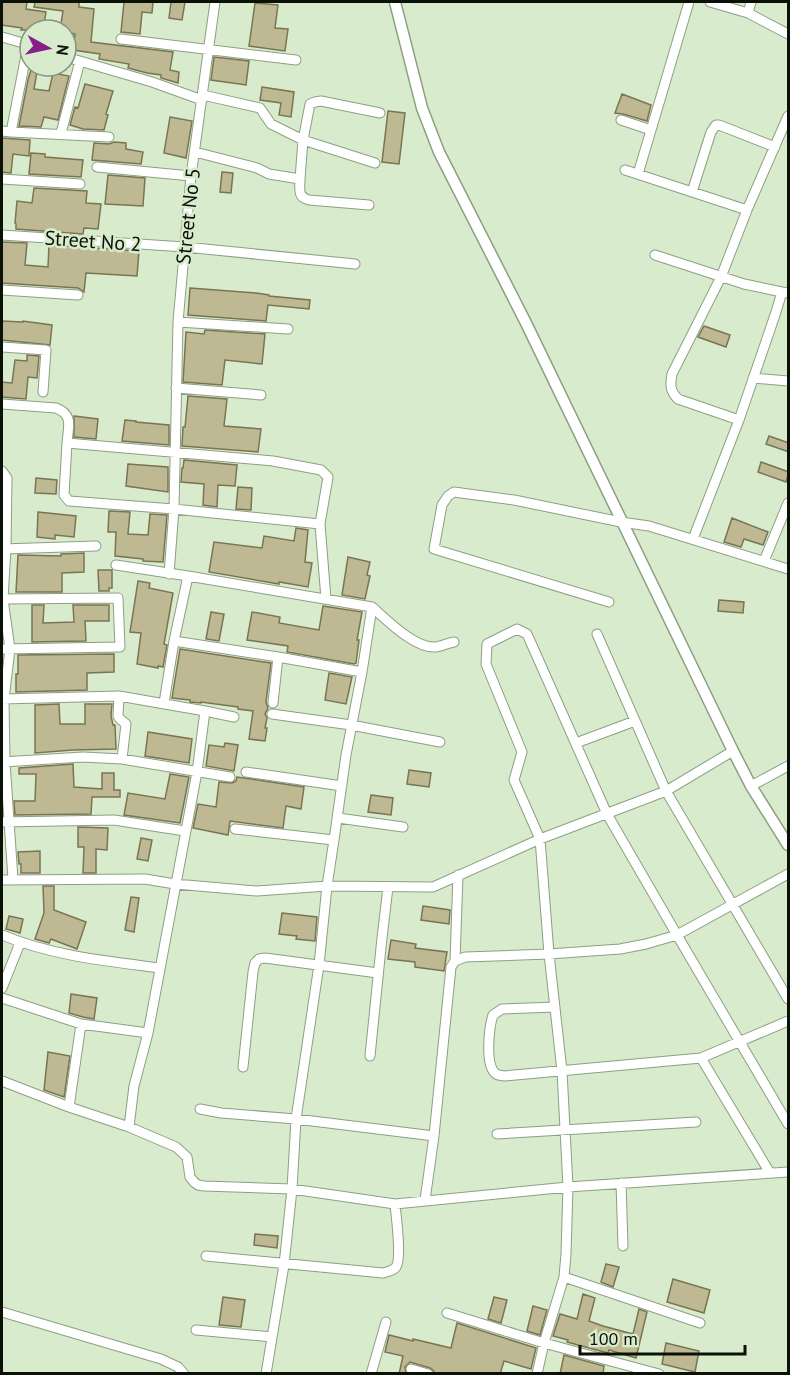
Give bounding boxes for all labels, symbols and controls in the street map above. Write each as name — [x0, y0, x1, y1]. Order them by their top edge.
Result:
north arrow — [18, 18, 78, 78]
text: N — [52, 43, 73, 57]
street label: Street No 5 — [170, 166, 206, 266]
street label: Street No 2 — [44, 225, 142, 257]
scale bar — [580, 1318, 745, 1356]
text: 100 m — [589, 1327, 638, 1350]

